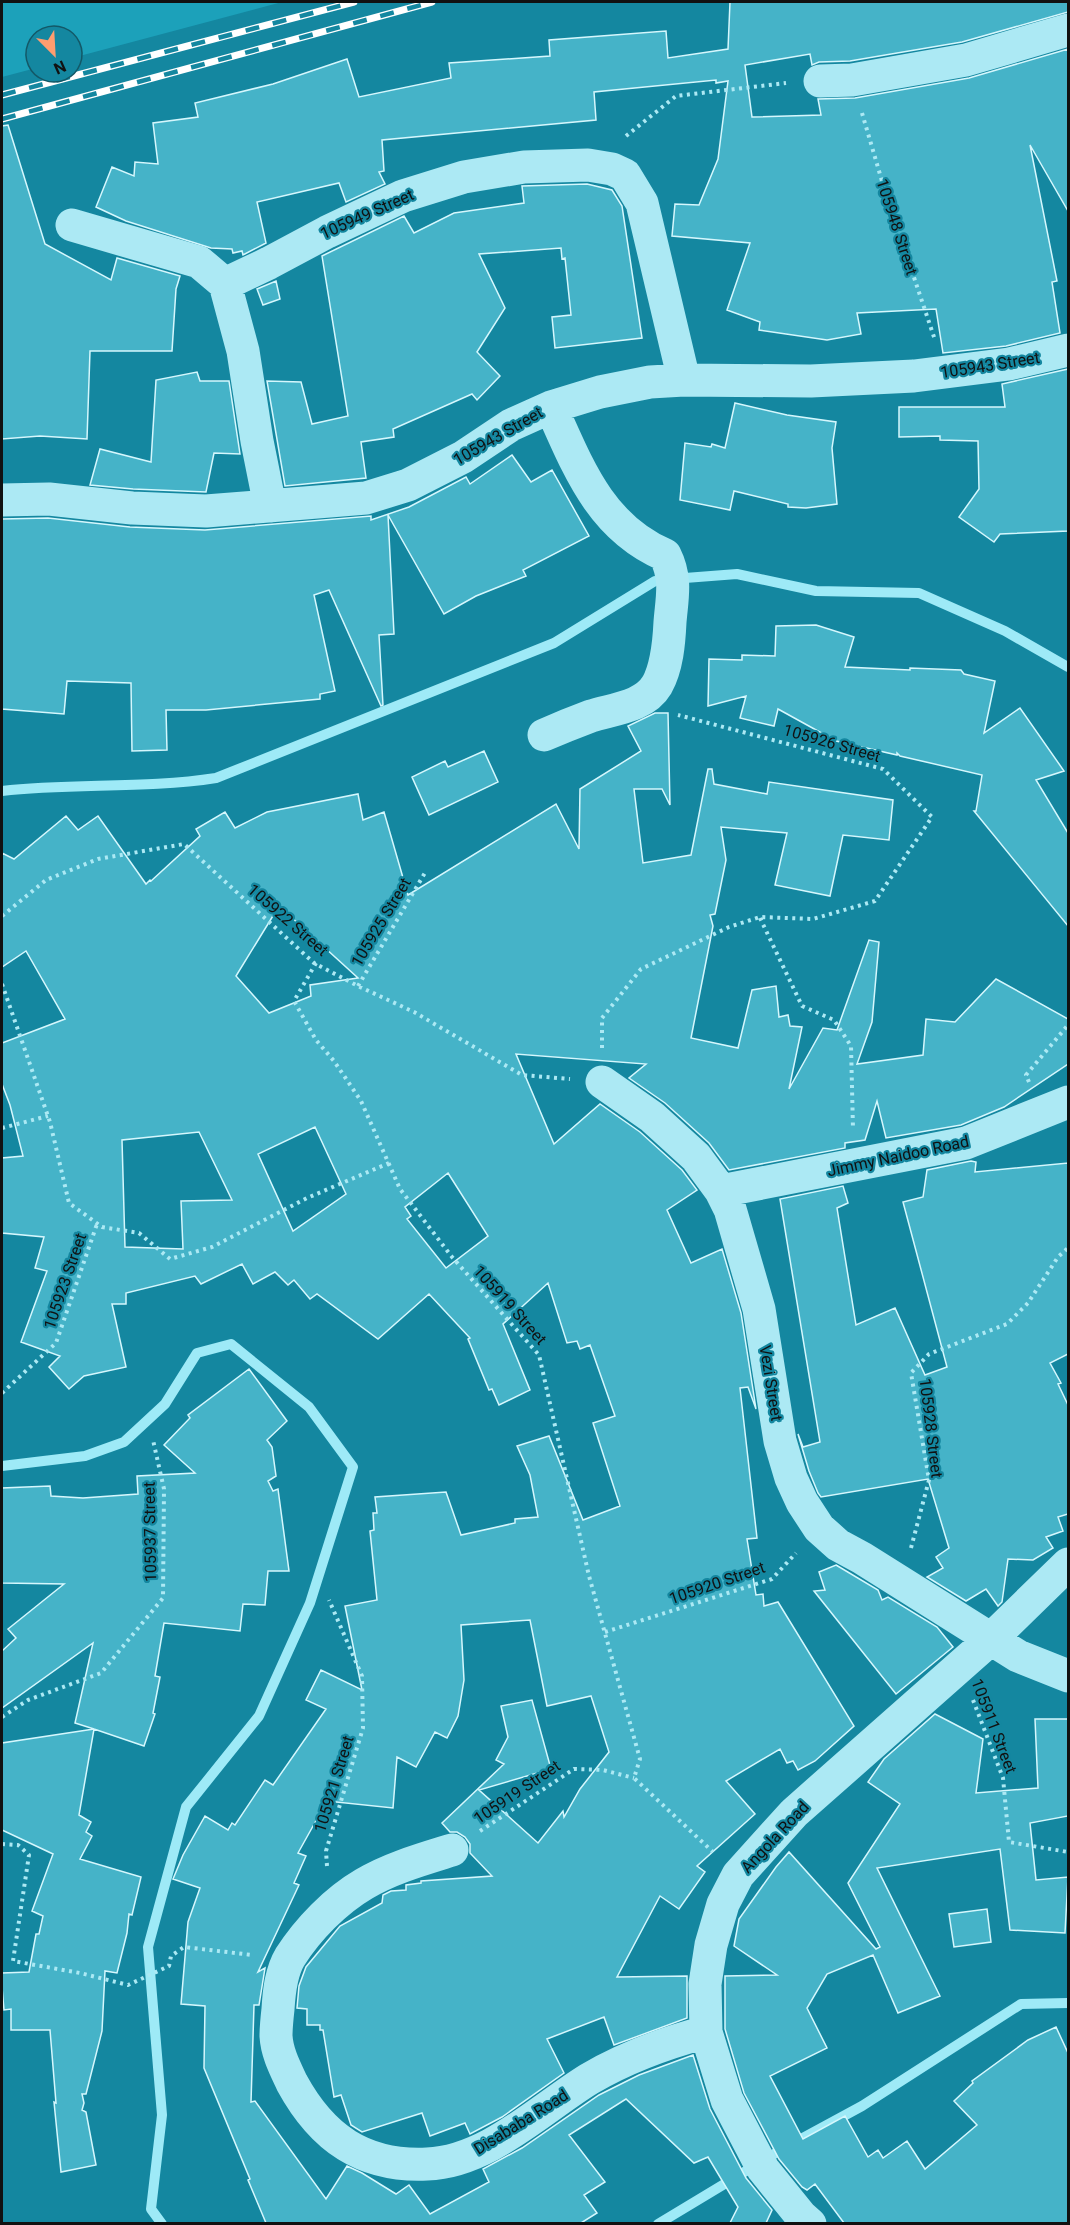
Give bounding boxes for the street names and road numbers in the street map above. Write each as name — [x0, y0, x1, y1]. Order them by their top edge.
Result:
street label: 105948 Street — [872, 176, 922, 278]
street label: 105949 Street — [317, 185, 417, 243]
street label: 105943 Street — [939, 348, 1041, 382]
street label: 105943 Street — [450, 403, 546, 469]
street label: 105926 Street — [781, 720, 883, 766]
street label: 105925 Street — [347, 874, 415, 970]
street label: 105922 Street — [244, 880, 332, 960]
street label: Jimmy Naidoo Road — [825, 1132, 971, 1180]
street label: 105923 Street — [40, 1231, 90, 1331]
street label: 105919 Street — [469, 1261, 551, 1349]
street label: Vezi Street — [756, 1344, 786, 1422]
street label: 105928 Street — [915, 1377, 947, 1479]
street label: 105937 Street — [140, 1482, 160, 1582]
street label: 105920 Street — [667, 1558, 767, 1608]
street label: 105911 Street — [967, 1676, 1021, 1776]
street label: 105921 Street — [310, 1733, 358, 1835]
street label: 105919 Street — [470, 1756, 564, 1828]
street label: Angola Road — [737, 1797, 813, 1877]
street label: Disababa Road — [470, 2085, 572, 2159]

